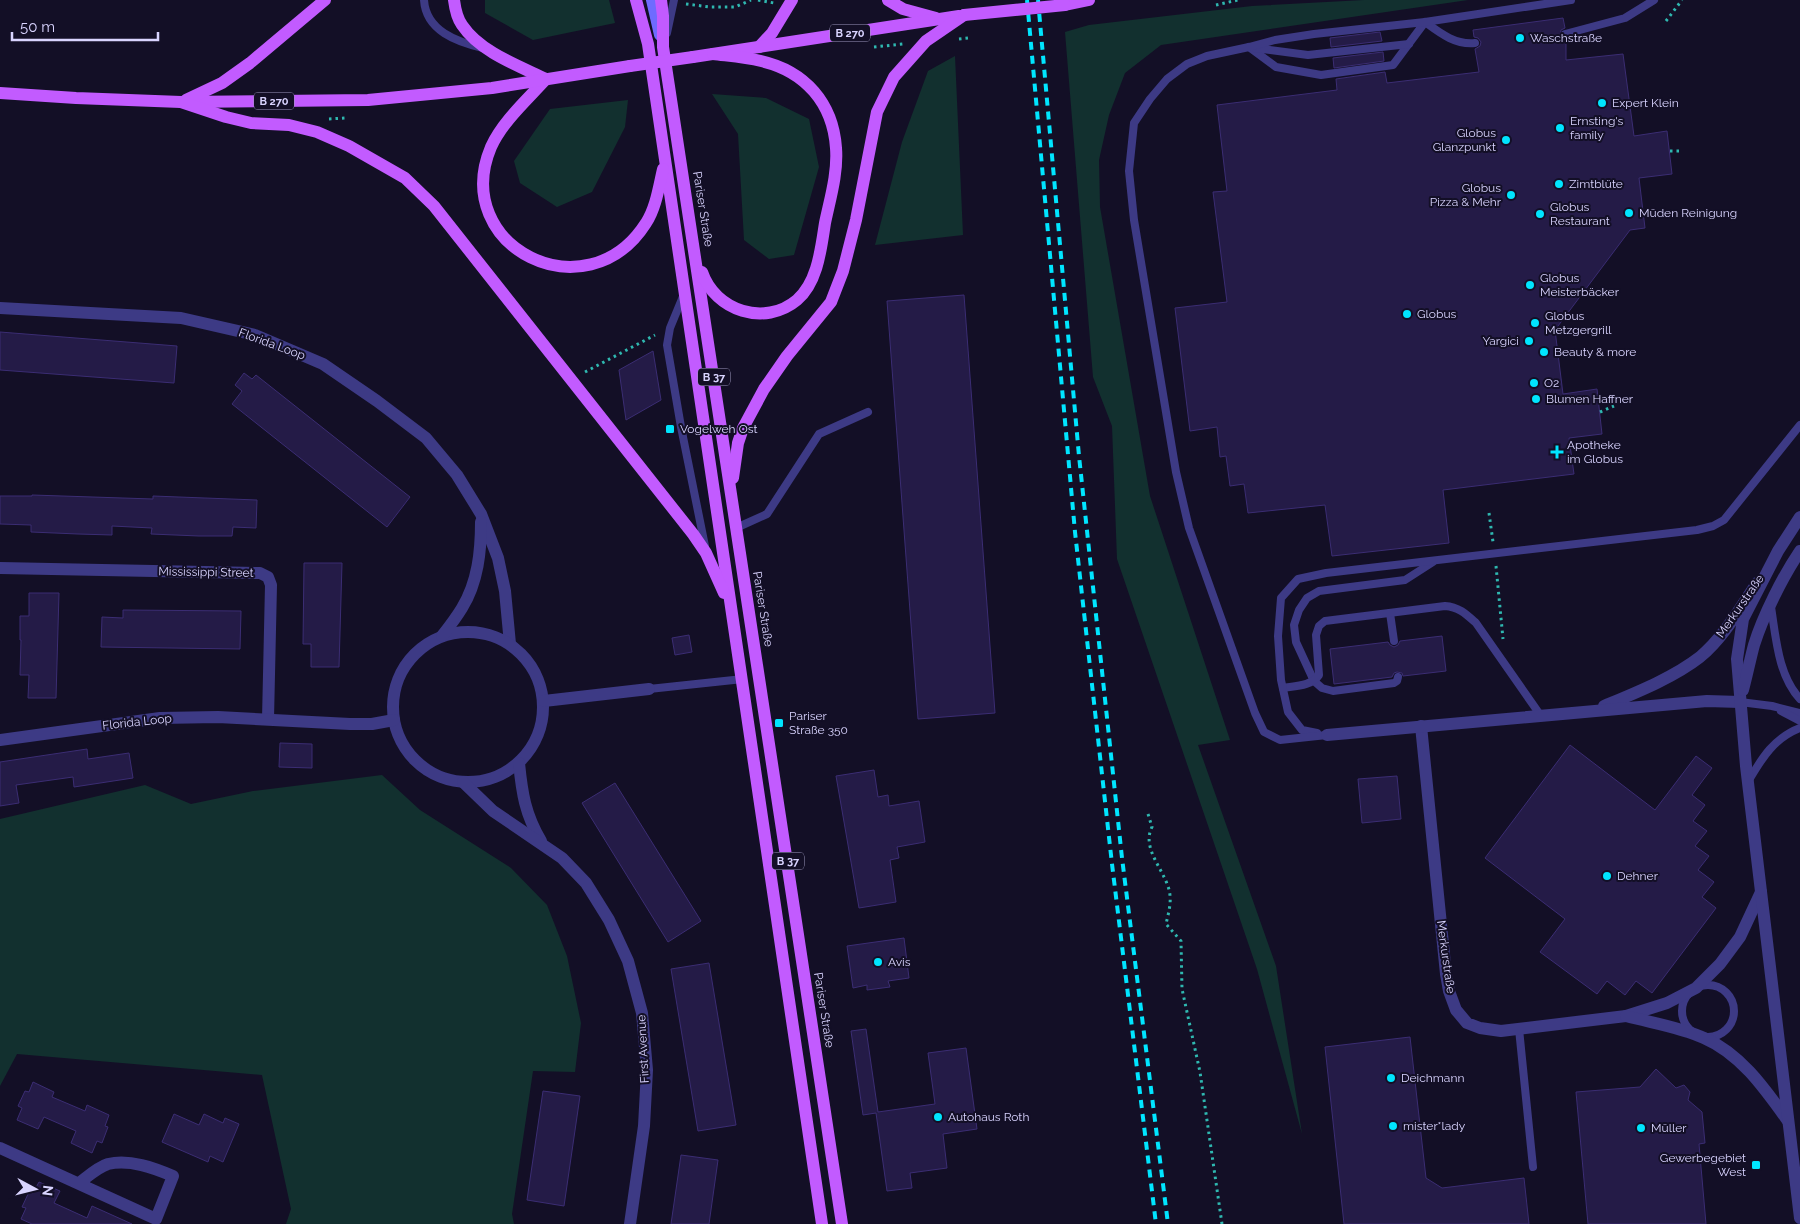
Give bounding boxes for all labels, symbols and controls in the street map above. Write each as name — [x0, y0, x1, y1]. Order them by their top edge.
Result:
scale bar — [12, 10, 159, 42]
text: 50 m — [20, 18, 55, 36]
road number: B 270 — [830, 24, 870, 42]
place label: Waschstraße — [1530, 31, 1602, 45]
marker: Waschstraße — [1514, 32, 1526, 44]
road number: B 270 — [254, 92, 294, 110]
place label: Expert Klein — [1612, 96, 1679, 110]
marker: Expert Klein — [1596, 97, 1608, 109]
place label: Ernsting's family — [1570, 114, 1624, 142]
marker: Ernsting's family — [1554, 122, 1566, 134]
place label: Globus Glanzpunkt — [1433, 126, 1496, 154]
marker: Globus Glanzpunkt — [1500, 134, 1512, 146]
street label: Pariser Straße — [690, 170, 716, 248]
place label: Zimtblüte — [1569, 177, 1623, 191]
marker: Zimtblüte — [1553, 178, 1565, 190]
place label: Globus Pizza & Mehr — [1430, 181, 1502, 209]
marker: Globus Pizza & Mehr — [1505, 189, 1517, 201]
place label: Globus Restaurant — [1550, 200, 1610, 228]
place label: Müden Reinigung — [1639, 206, 1737, 220]
marker: Müden Reinigung — [1623, 207, 1635, 219]
marker: Globus Restaurant — [1534, 208, 1546, 220]
place label: Globus Meisterbäcker — [1540, 271, 1620, 299]
marker: Globus Meisterbäcker — [1524, 279, 1536, 291]
place label: Globus — [1417, 307, 1457, 321]
marker: Globus — [1401, 308, 1413, 320]
place label: Globus Metzgergrill — [1545, 309, 1612, 337]
marker: Globus Metzgergrill — [1529, 317, 1541, 329]
street label: Florida Loop — [237, 325, 307, 363]
place label: Yargici — [1482, 334, 1519, 348]
marker: Yargici — [1523, 335, 1535, 347]
place label: Beauty & more — [1554, 345, 1636, 359]
marker: Beauty & more — [1538, 346, 1550, 358]
road number: B 37 — [698, 368, 730, 386]
place label: O2 — [1544, 376, 1559, 390]
marker: O2 — [1528, 377, 1540, 389]
place label: Blumen Haffner — [1546, 392, 1634, 406]
marker: Blumen Haffner — [1530, 393, 1542, 405]
place label: Vogelweh Ost — [680, 422, 757, 436]
marker: Vogelweh Ost — [664, 423, 676, 435]
place label: Apotheke im Globus — [1567, 438, 1623, 466]
marker: Apotheke im Globus — [1551, 446, 1563, 458]
street label: Mississippi Street — [158, 564, 254, 580]
street label: Pariser Straße — [750, 570, 776, 648]
street label: Merkurstraße — [1713, 572, 1767, 640]
place label: Pariser Straße 350 — [789, 709, 848, 737]
street label: Florida Loop — [101, 711, 173, 733]
marker: Pariser Straße 350 — [773, 717, 785, 729]
road number: B 37 — [772, 852, 804, 869]
place label: Dehner — [1617, 869, 1659, 883]
marker: Dehner — [1601, 870, 1613, 882]
street label: Merkurstraße — [1434, 920, 1458, 994]
place label: Avis — [888, 955, 911, 969]
marker: Avis — [872, 956, 884, 968]
street label: Pariser Straße — [811, 971, 837, 1049]
street label: First Avenue — [634, 1014, 652, 1084]
place label: Deichmann — [1401, 1071, 1464, 1085]
marker: Deichmann — [1385, 1072, 1397, 1084]
place label: Autohaus Roth — [948, 1110, 1029, 1124]
marker: Autohaus Roth — [932, 1111, 944, 1123]
place label: mister*lady — [1403, 1119, 1466, 1133]
marker: mister*lady — [1387, 1120, 1399, 1132]
place label: Müller — [1651, 1121, 1687, 1135]
marker: Müller — [1635, 1122, 1647, 1134]
place label: Gewerbegebiet West — [1660, 1151, 1746, 1179]
marker: Gewerbegebiet West — [1750, 1159, 1762, 1171]
north arrow — [10, 1164, 60, 1214]
text: N — [39, 1184, 56, 1197]

